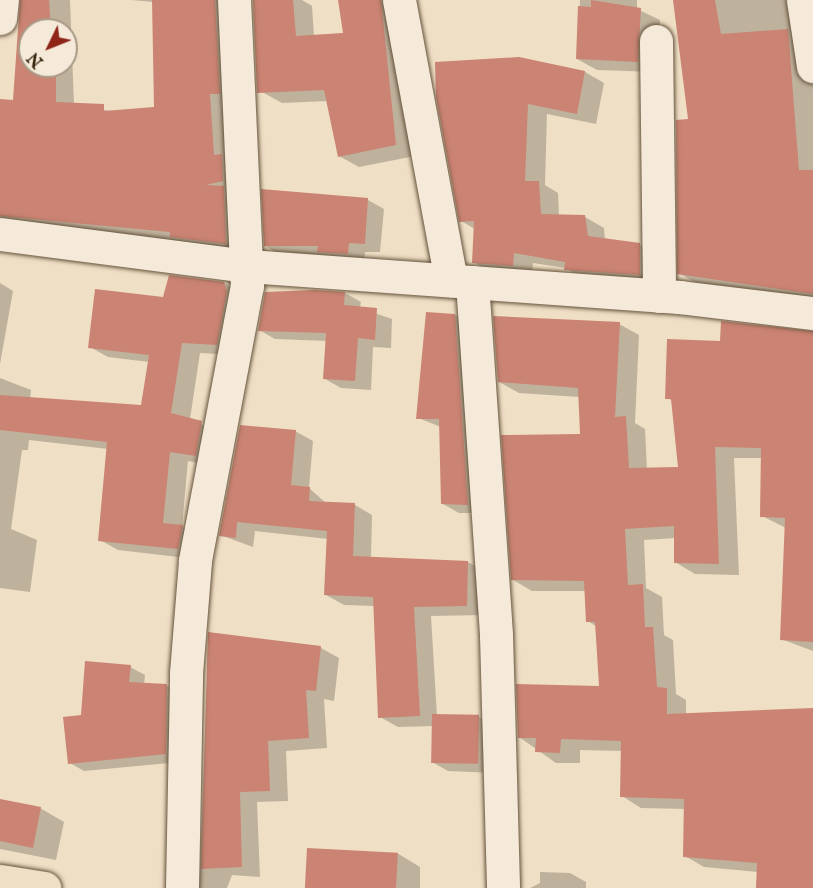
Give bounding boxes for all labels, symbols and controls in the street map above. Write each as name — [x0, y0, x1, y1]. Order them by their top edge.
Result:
north arrow — [18, 18, 78, 78]
text: N — [24, 47, 48, 71]

